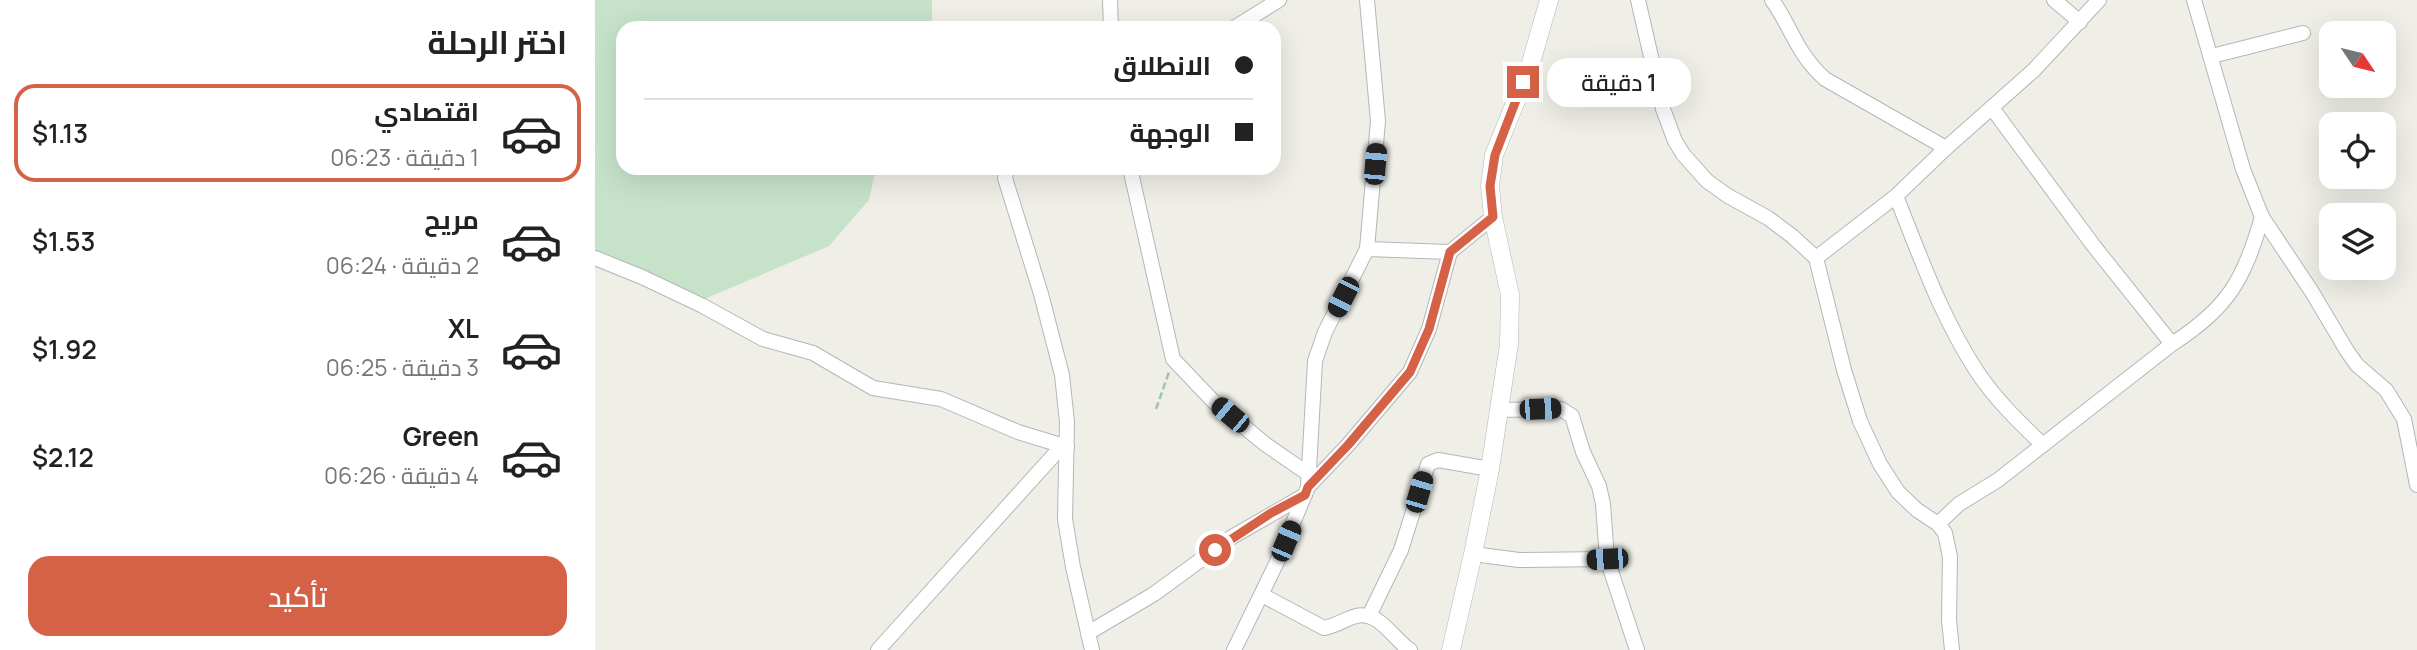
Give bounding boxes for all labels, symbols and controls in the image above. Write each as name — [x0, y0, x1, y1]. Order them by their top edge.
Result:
text: اختر الرحلة — [428, 20, 567, 64]
north arrow — [2319, 21, 2396, 98]
map controls — [2319, 21, 2396, 280]
text: الانطلاق — [1113, 47, 1211, 83]
callout: 1 دقيقة — [1548, 57, 1691, 106]
route end — [1507, 66, 1539, 98]
text: 1 دقيقة — [1581, 66, 1657, 98]
text: اقتصادي — [374, 93, 479, 129]
icon: car — [500, 102, 563, 165]
button: locate — [2319, 112, 2396, 189]
text: الوجهة — [1130, 114, 1211, 150]
text: $1.13 — [32, 115, 88, 151]
text: 1 دقيقة · 06:23 — [330, 141, 479, 173]
car — [1363, 142, 1388, 186]
text: مريح — [424, 201, 479, 237]
button: layers — [2319, 203, 2396, 280]
icon: car — [500, 210, 563, 273]
text: $1.53 — [32, 223, 95, 259]
text: 2 دقيقة · 06:24 — [326, 249, 479, 281]
car — [1325, 274, 1362, 320]
text: XL — [448, 310, 479, 346]
icon: car — [500, 318, 563, 381]
text: $1.92 — [32, 331, 97, 367]
text: 3 دقيقة · 06:25 — [326, 351, 479, 383]
car — [1208, 393, 1253, 437]
car — [1519, 398, 1562, 420]
text: Green — [403, 418, 479, 454]
icon: car — [500, 426, 563, 489]
text: $2.12 — [32, 439, 94, 475]
text: 4 دقيقة · 06:26 — [324, 459, 479, 491]
car — [1404, 469, 1435, 515]
car — [1269, 518, 1304, 564]
route start — [1199, 534, 1231, 566]
car — [1586, 547, 1629, 571]
button: تأكيد — [28, 556, 567, 636]

